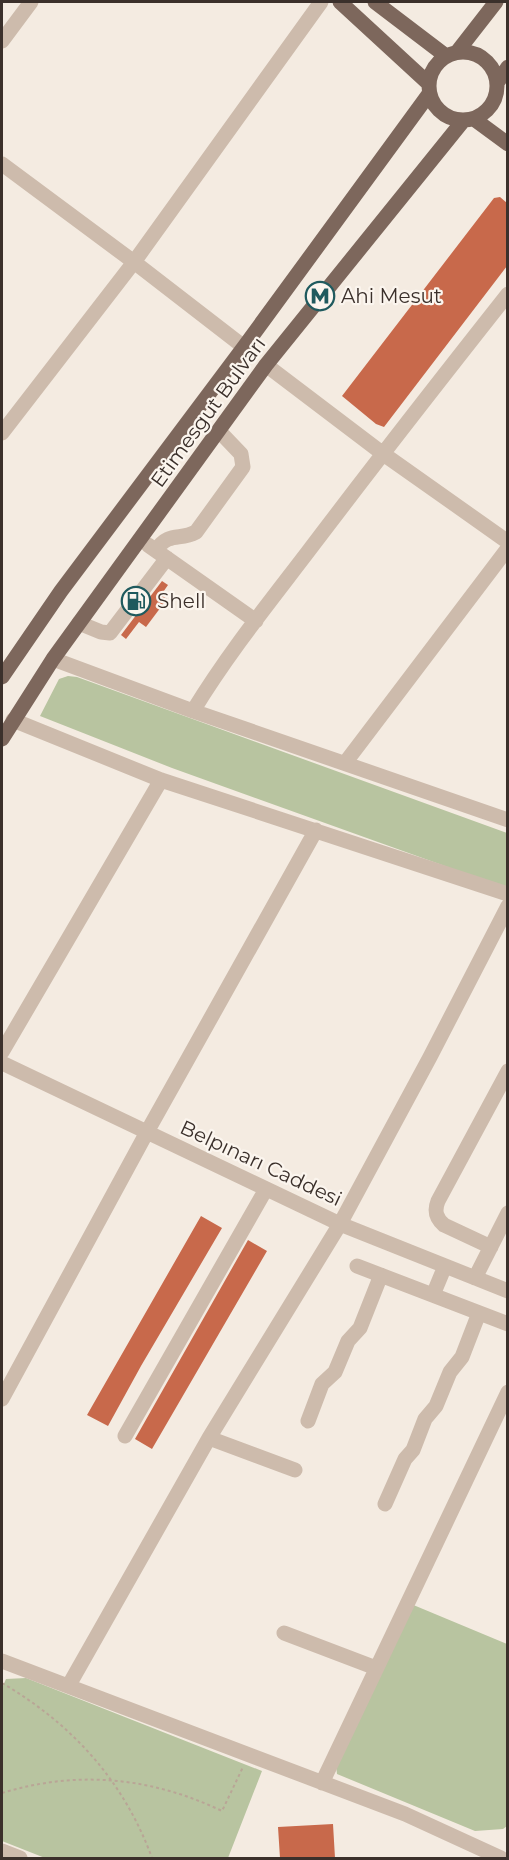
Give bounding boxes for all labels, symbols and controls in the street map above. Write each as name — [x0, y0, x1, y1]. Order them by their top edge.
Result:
metro station icon: Ahi Mesut — [304, 280, 336, 312]
place label: Ahi Mesut — [341, 284, 442, 308]
street label: Etimesgut Bulvarı — [146, 332, 270, 492]
fuel station icon: Shell — [120, 585, 152, 617]
place label: Shell — [157, 589, 206, 613]
street label: Belpınarı Caddesi — [176, 1115, 346, 1211]

